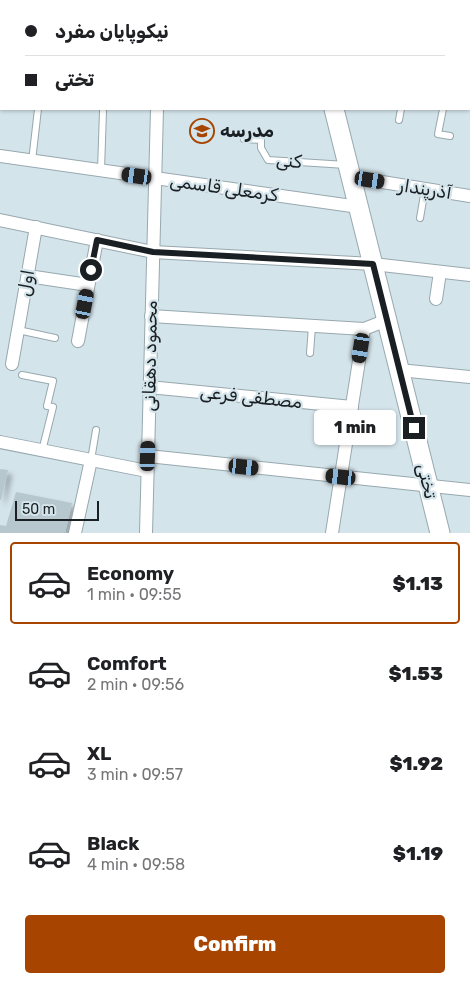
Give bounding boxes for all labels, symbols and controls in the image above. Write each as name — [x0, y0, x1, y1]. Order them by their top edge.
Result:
text: نیکوپایان مفرد — [55, 20, 169, 43]
text: تختی — [55, 68, 94, 91]
school or university icon: مدرسه — [189, 118, 215, 144]
place label: مدرسه — [220, 120, 274, 142]
street label: کنی — [275, 149, 303, 173]
car — [121, 166, 152, 186]
street label: کرمعلی قاسمی — [168, 170, 280, 206]
car — [354, 170, 385, 190]
street label: آذرپندار — [396, 174, 454, 205]
route start — [80, 259, 102, 281]
street label: اول — [13, 268, 39, 298]
car — [74, 288, 95, 320]
street label: محمود دهقانی — [138, 300, 162, 412]
car — [351, 332, 370, 364]
street label: مصطفی فرعی — [199, 381, 303, 413]
callout: 1 min — [314, 410, 396, 446]
route end — [403, 417, 425, 439]
text: 1 min — [334, 418, 376, 437]
car — [139, 441, 156, 471]
car — [228, 458, 259, 476]
street label: تختی — [412, 461, 442, 501]
car — [325, 468, 356, 486]
scale bar — [15, 498, 99, 521]
text: 50 m — [22, 501, 55, 518]
icon: car — [27, 561, 72, 606]
text: Economy — [87, 562, 174, 585]
text: $1.13 — [392, 572, 443, 595]
text: 1 min · 09:55 — [87, 585, 181, 604]
icon: car — [27, 651, 72, 696]
text: Comfort — [87, 652, 167, 675]
text: $1.53 — [389, 662, 443, 685]
text: 2 min · 09:56 — [87, 675, 184, 694]
icon: car — [27, 741, 72, 786]
text: XL — [87, 742, 111, 765]
text: $1.92 — [390, 752, 443, 775]
text: 3 min · 09:57 — [87, 765, 183, 784]
icon: car — [27, 831, 72, 876]
text: Black — [87, 832, 139, 855]
text: $1.19 — [393, 842, 443, 865]
text: 4 min · 09:58 — [87, 855, 185, 874]
button: Confirm — [25, 915, 445, 973]

